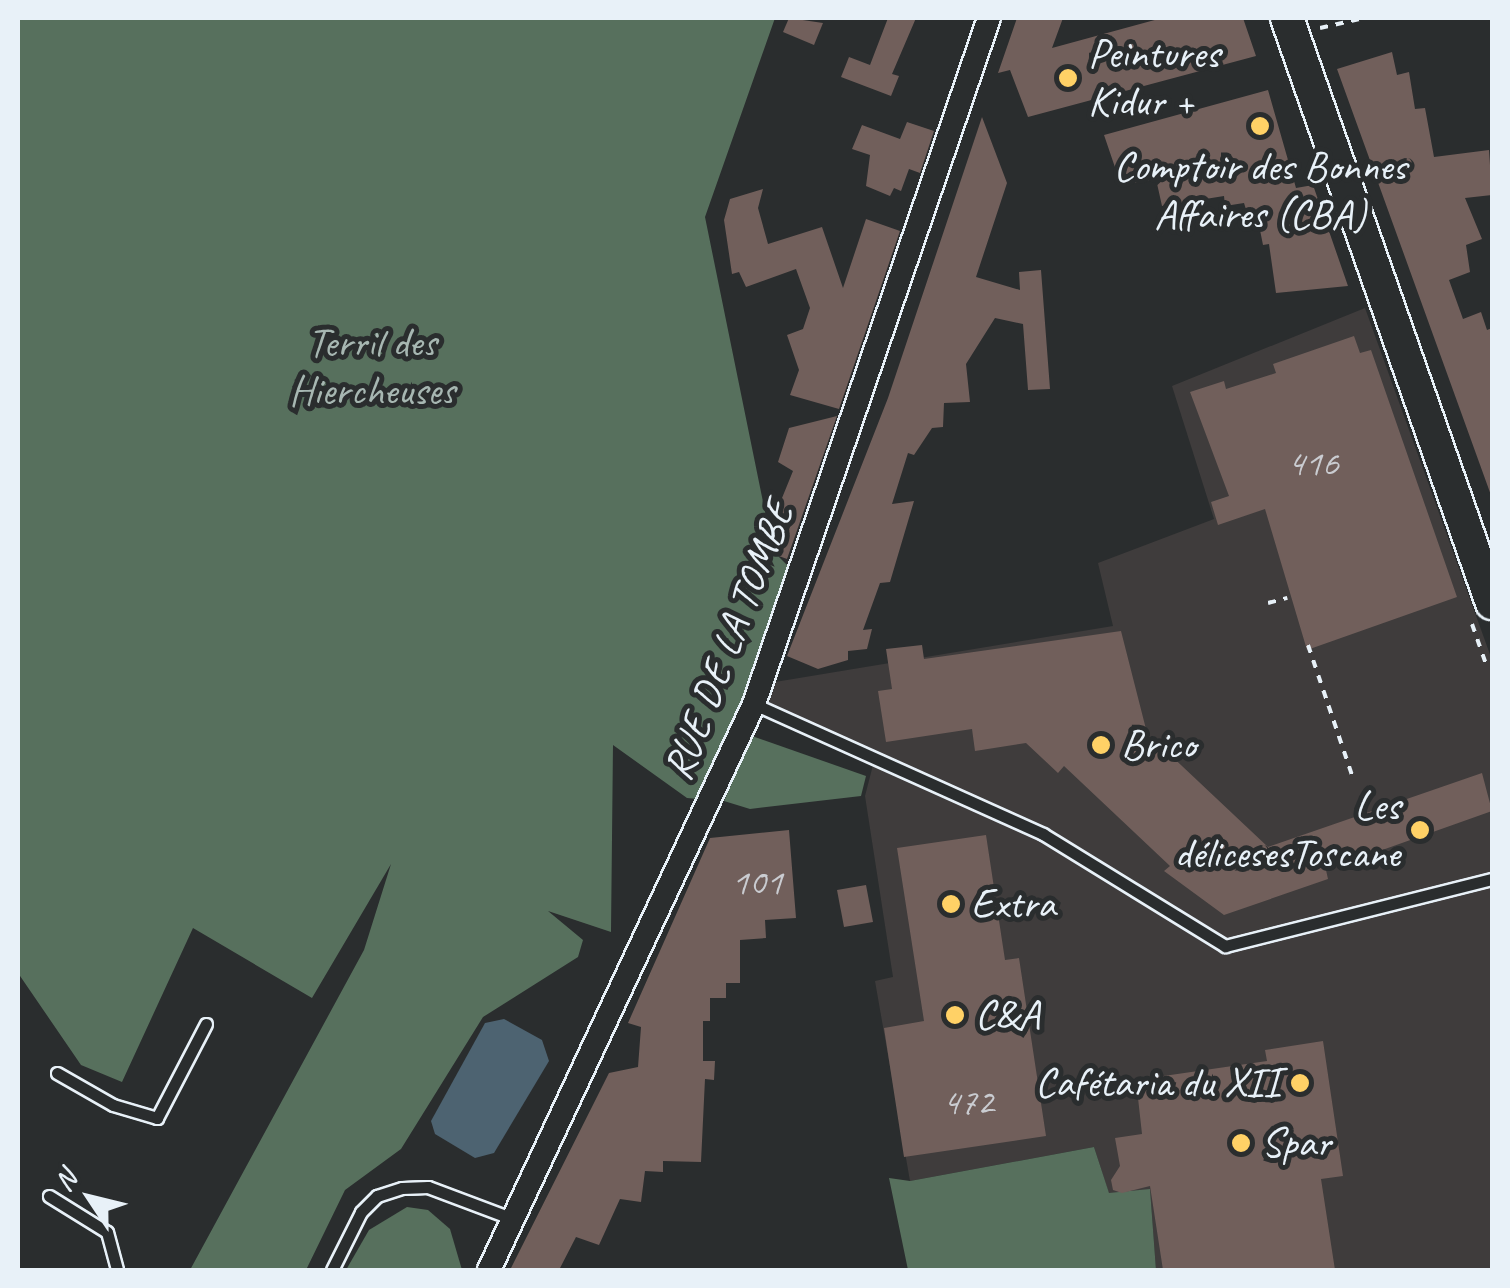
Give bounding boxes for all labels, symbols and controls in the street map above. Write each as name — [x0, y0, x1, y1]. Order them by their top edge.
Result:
place label: Peintures Kidur + — [1088, 29, 1220, 128]
marker: Peintures Kidur + — [1057, 67, 1079, 89]
marker: Comptoir des Bonnes Affaires (CBA) — [1249, 115, 1271, 137]
place label: Comptoir des Bonnes Affaires (CBA) — [1114, 142, 1406, 240]
park label: Terril des Hiercheuses — [289, 318, 455, 416]
house number: 416 — [1287, 440, 1339, 486]
street label: RUE DE LA TOMBE — [653, 494, 805, 788]
place label: Brico — [1121, 720, 1196, 770]
marker: Brico — [1090, 734, 1112, 756]
place label: Les délicesesToscane — [1175, 781, 1400, 879]
marker: Les délicesesToscane — [1409, 819, 1431, 841]
house number: 101 — [731, 859, 783, 905]
place label: Extra — [971, 879, 1055, 929]
marker: Extra — [940, 893, 962, 915]
place label: C&A — [975, 990, 1040, 1040]
marker: C&A — [944, 1004, 966, 1026]
place label: Cafétaria du XII — [1036, 1058, 1280, 1108]
marker: Cafétaria du XII — [1289, 1072, 1311, 1094]
house number: 472 — [942, 1079, 994, 1125]
place label: Spar — [1261, 1118, 1331, 1168]
marker: Spar — [1230, 1132, 1252, 1154]
north arrow — [40, 1148, 140, 1248]
text: N — [46, 1163, 84, 1198]

